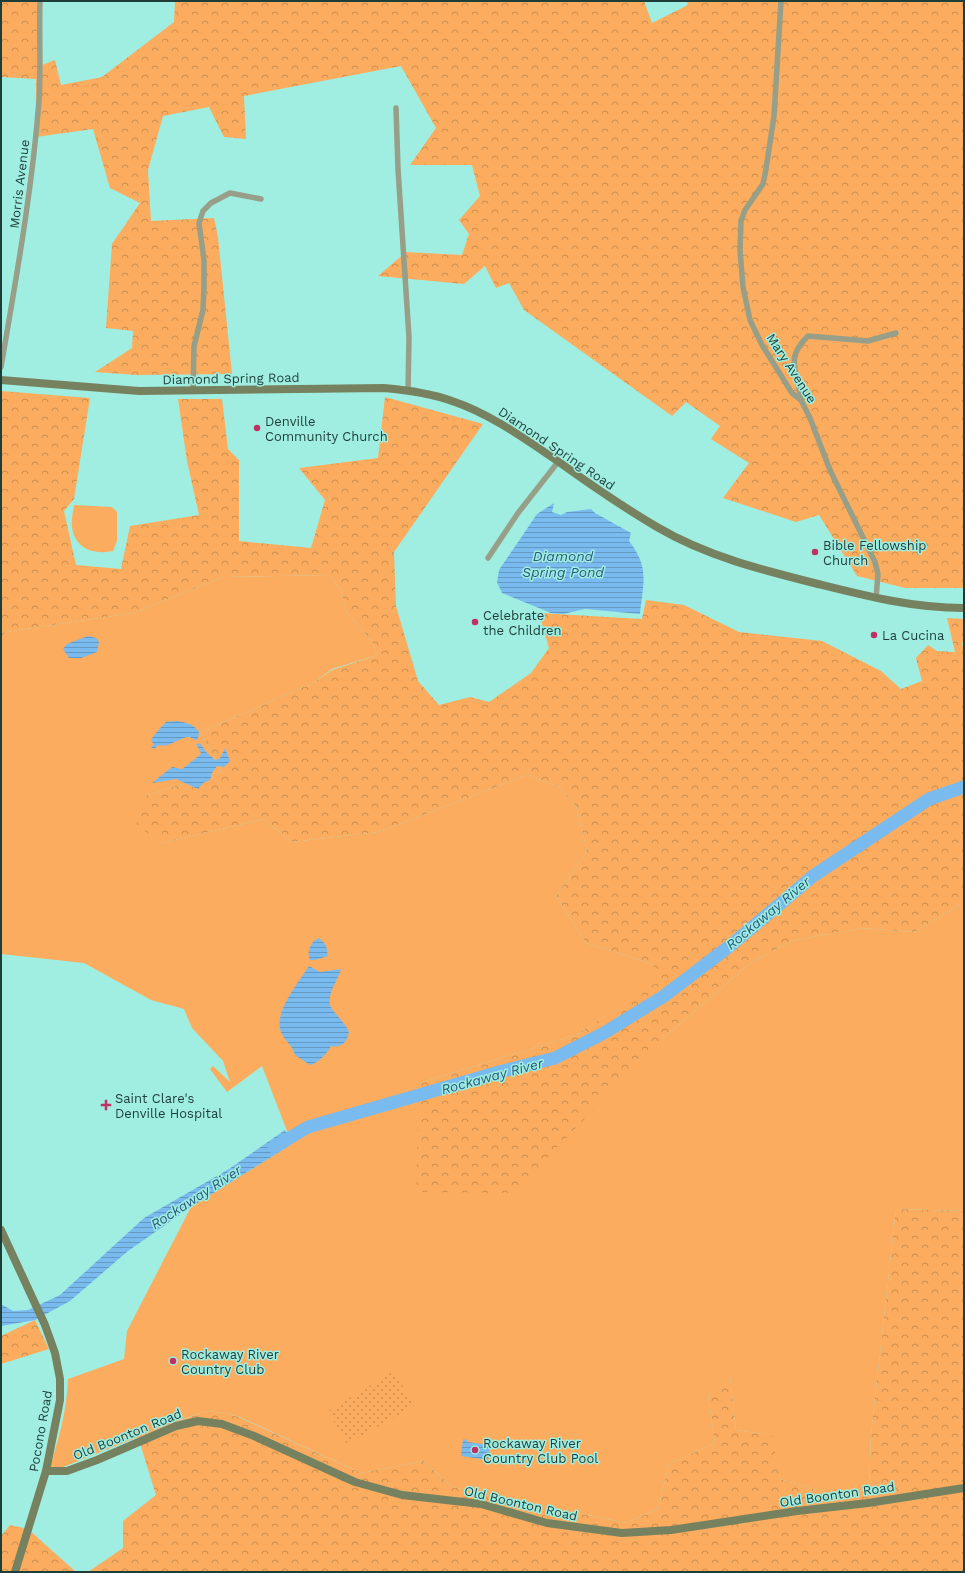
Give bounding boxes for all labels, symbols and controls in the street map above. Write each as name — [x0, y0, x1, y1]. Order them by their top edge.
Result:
street label: Morris Avenue — [7, 139, 32, 229]
street label: Mary Avenue — [764, 331, 820, 406]
street label: Diamond Spring Road — [162, 370, 300, 387]
street label: Diamond Spring Road — [496, 404, 618, 493]
place label: Denville Community Church — [265, 414, 388, 444]
marker: Denville Community Church — [252, 423, 262, 433]
place label: Bible Fellowship Church — [823, 538, 927, 568]
marker: Bible Fellowship Church — [810, 547, 820, 557]
water label: Diamond Spring Pond — [522, 548, 604, 580]
place label: Celebrate the Children — [483, 608, 562, 638]
marker: Celebrate the Children — [470, 617, 480, 627]
place label: La Cucina — [882, 628, 945, 643]
marker: La Cucina — [869, 630, 879, 640]
water label: Rockaway River — [723, 873, 814, 953]
water label: Rockaway River — [439, 1055, 545, 1097]
place label: Saint Clare's Denville Hospital — [115, 1091, 222, 1121]
marker: Saint Clare's Denville Hospital — [100, 1099, 112, 1111]
water label: Rockaway River — [148, 1161, 245, 1232]
place label: Rockaway River Country Club — [181, 1347, 279, 1377]
marker: Rockaway River Country Club — [168, 1356, 178, 1366]
street label: Pocono Road — [26, 1389, 55, 1473]
street label: Old Boonton Road — [71, 1406, 184, 1463]
place label: Rockaway River Country Club Pool — [483, 1436, 598, 1466]
marker: Rockaway River Country Club Pool — [470, 1445, 480, 1455]
street label: Old Boonton Road — [779, 1479, 895, 1510]
street label: Old Boonton Road — [463, 1483, 579, 1524]

